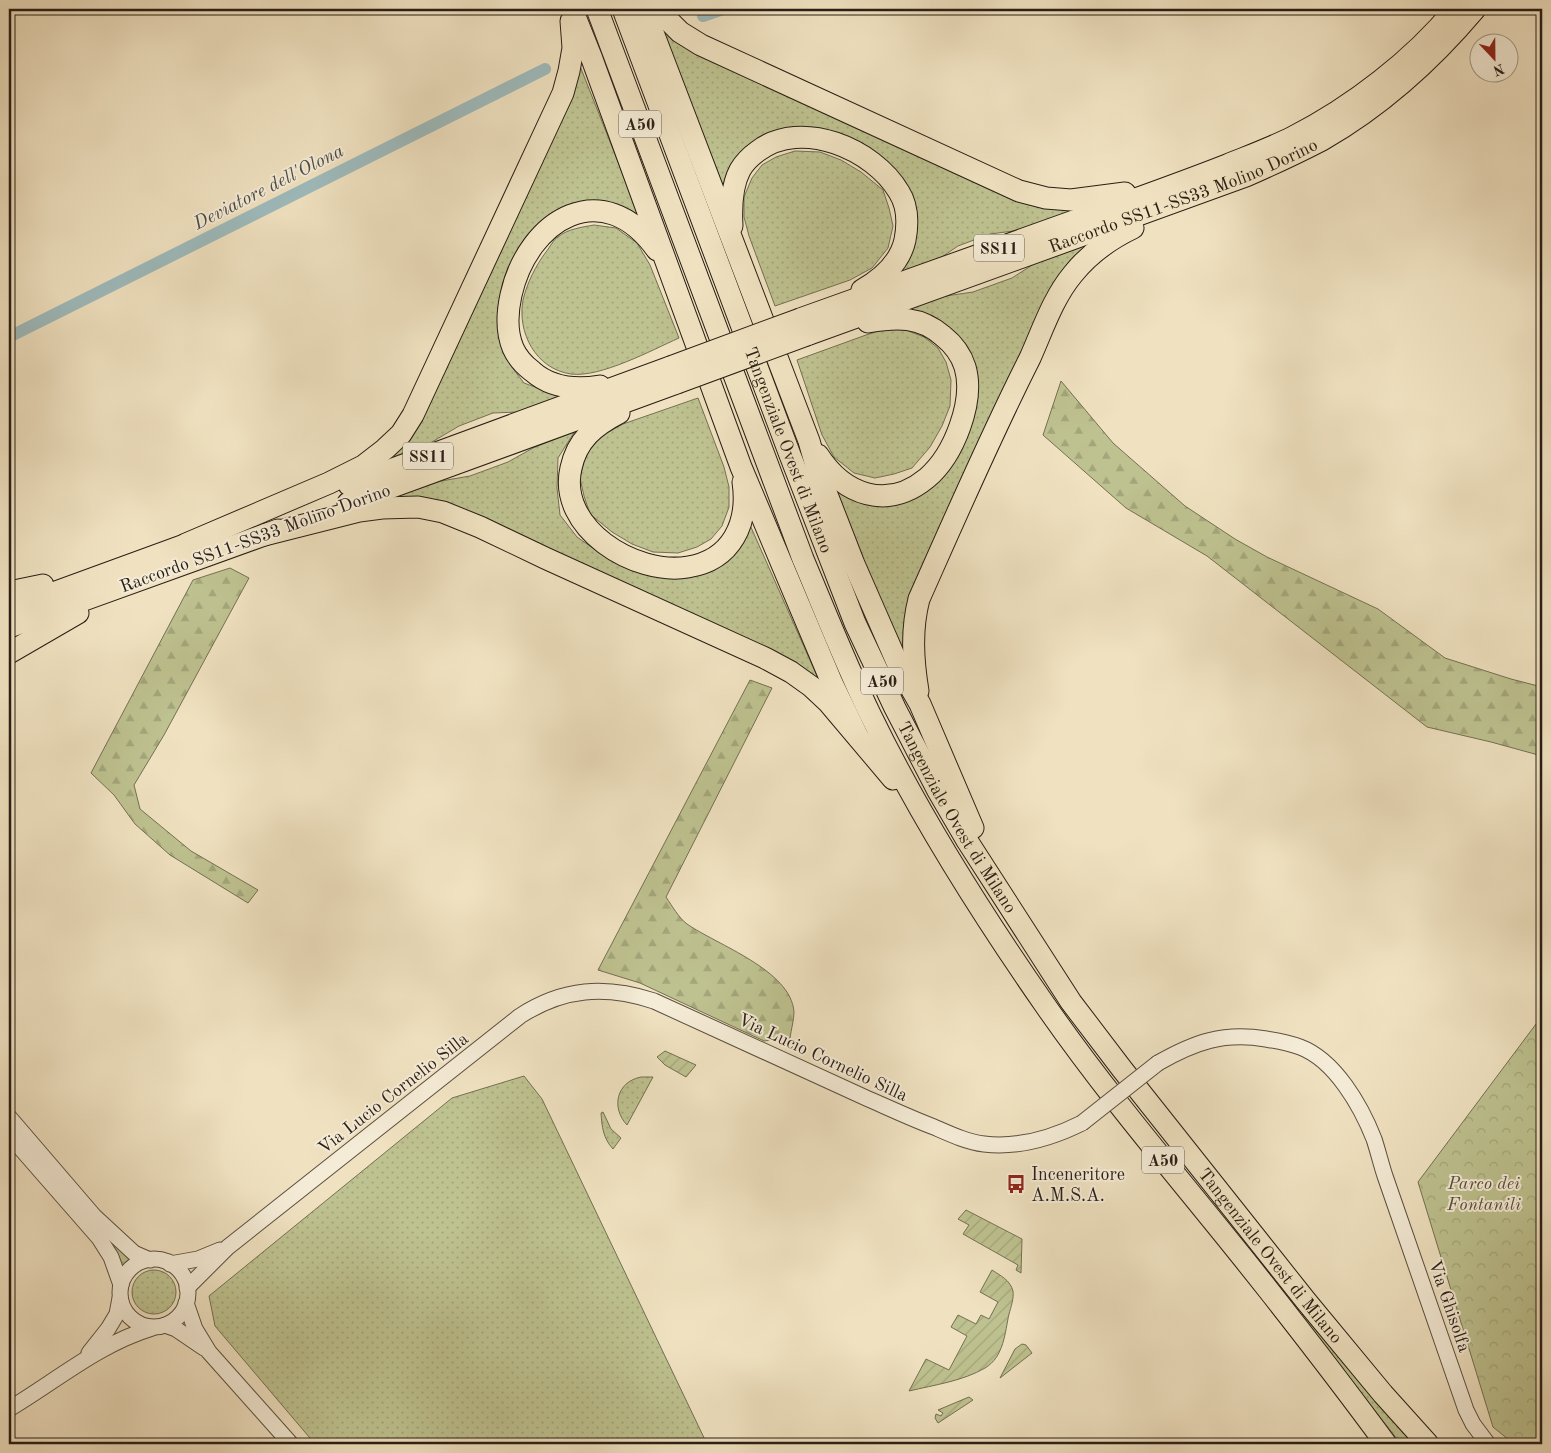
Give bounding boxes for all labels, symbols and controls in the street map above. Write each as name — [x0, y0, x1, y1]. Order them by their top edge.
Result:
north arrow — [1468, 32, 1518, 82]
text: N — [1491, 61, 1506, 78]
road number: A50 — [619, 110, 661, 138]
street label: Raccordo SS11-SS33 Molino Dorino — [1046, 136, 1321, 257]
water label: Deviatore dell'Olona — [190, 142, 347, 235]
road number: SS11 — [974, 234, 1024, 262]
street label: Tangenziale Ovest di Milano — [740, 345, 835, 556]
road number: SS11 — [403, 442, 453, 470]
street label: Raccordo SS11-SS33 Molino Dorino — [118, 481, 393, 596]
road number: A50 — [861, 668, 903, 694]
street label: Tangenziale Ovest di Milano — [894, 719, 1019, 917]
street label: Via Lucio Cornelio Silla — [735, 1011, 910, 1105]
street label: Via Lucio Cornelio Silla — [315, 1030, 472, 1158]
road number: A50 — [1142, 1146, 1184, 1174]
street label: Tangenziale Ovest di Milano — [1194, 1165, 1345, 1347]
place label: Inceneritore A.M.S.A. — [1031, 1166, 1125, 1205]
bus stop icon: Inceneritore A.M.S.A. — [1005, 1173, 1027, 1195]
park label: Parco dei Fontanili — [1446, 1175, 1521, 1214]
street label: Via Ghisolfa — [1425, 1258, 1473, 1355]

